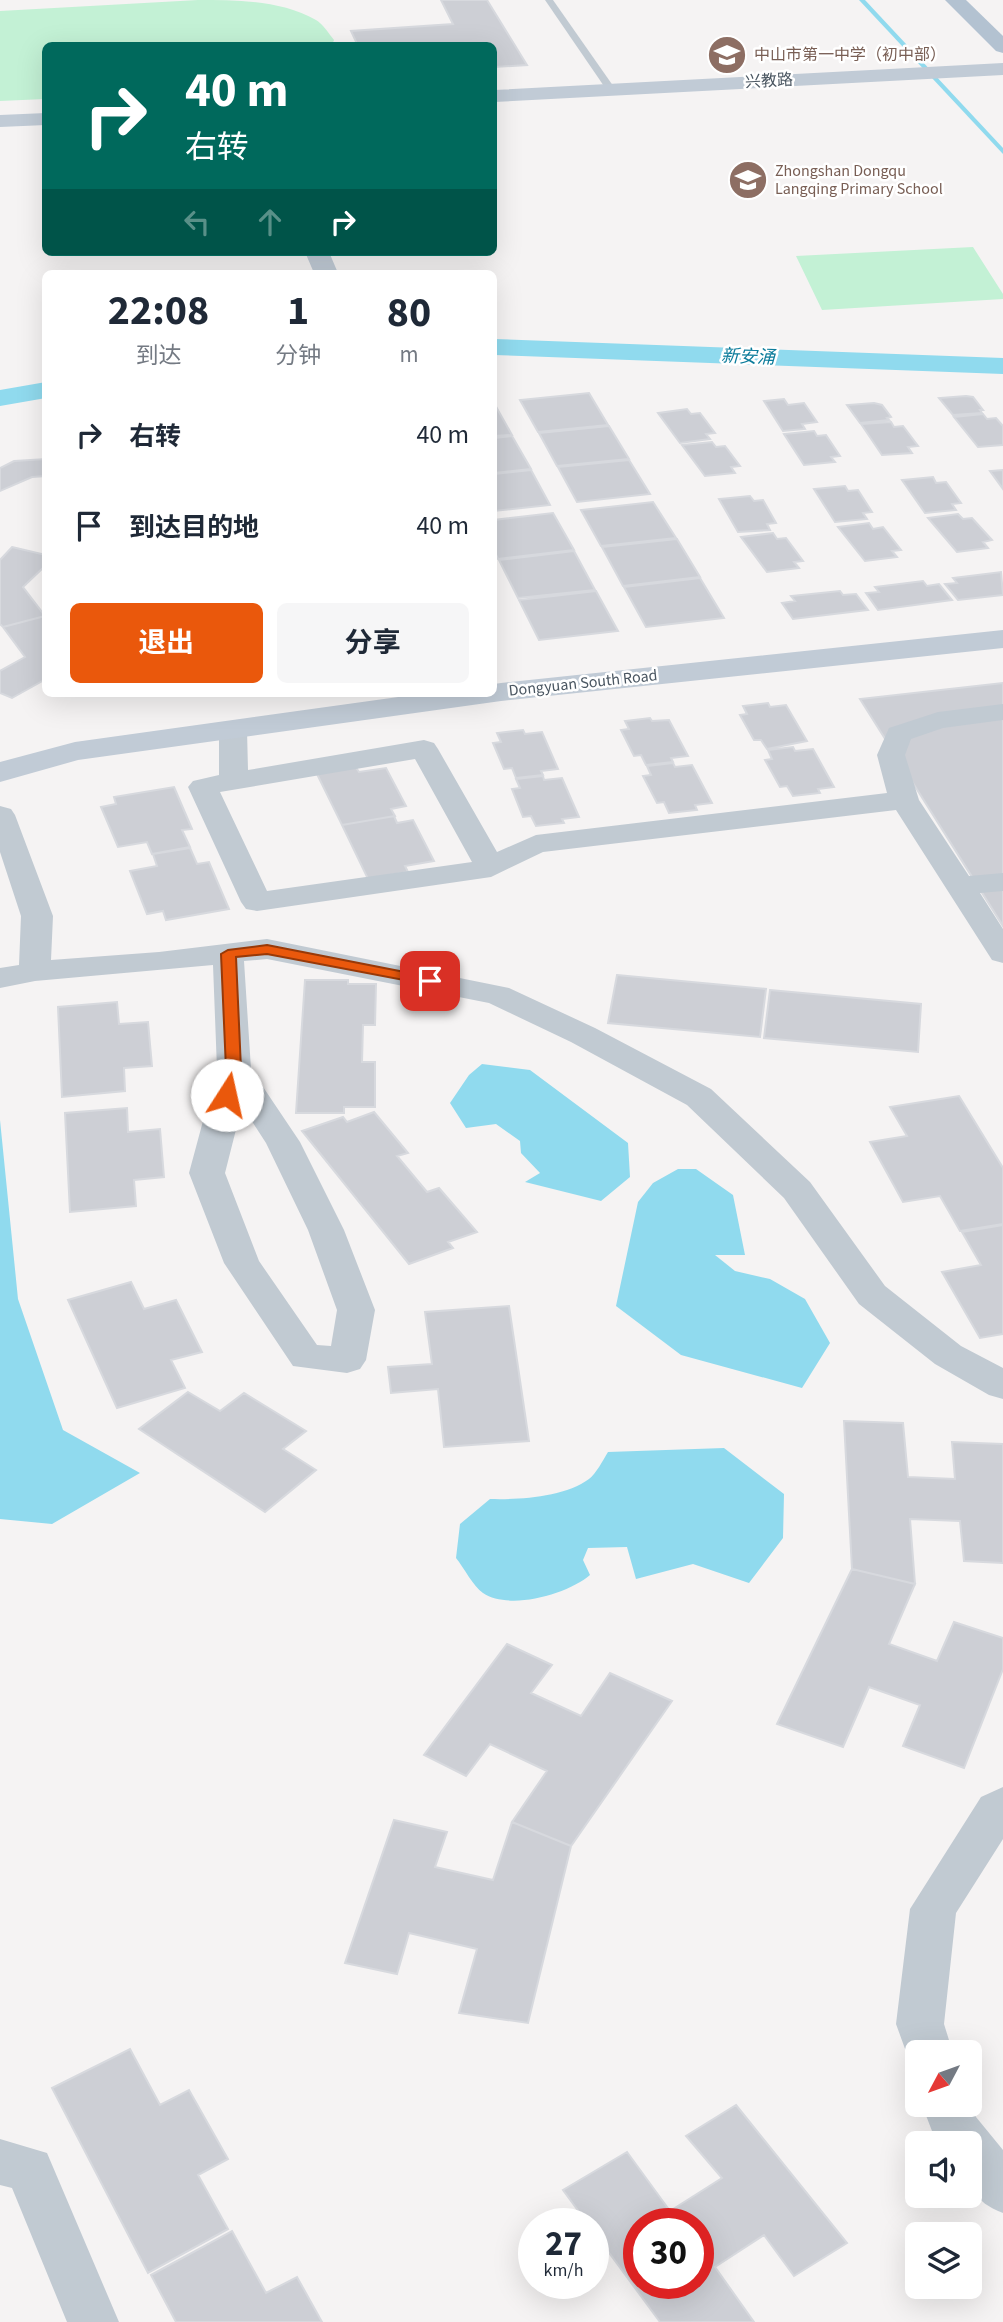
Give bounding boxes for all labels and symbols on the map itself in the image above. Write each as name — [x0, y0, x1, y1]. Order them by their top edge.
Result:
school or university icon: 中山市第一中学（初中部） — [706, 34, 748, 76]
place label: 中山市第一中学（初中部） — [754, 44, 946, 66]
street label: 兴教路 — [744, 69, 794, 93]
school or university icon: Zhongshan Dongqu Langqing Primary School — [727, 159, 769, 201]
place label: Zhongshan Dongqu Langqing Primary School — [775, 160, 943, 200]
water label: 新安涌 — [721, 344, 777, 371]
street label: Dongyuan South Road — [508, 664, 658, 702]
pin — [400, 951, 460, 1011]
position arrow — [190, 1058, 264, 1132]
north arrow — [905, 2040, 982, 2118]
speed limit sign: 30 — [623, 2208, 714, 2299]

